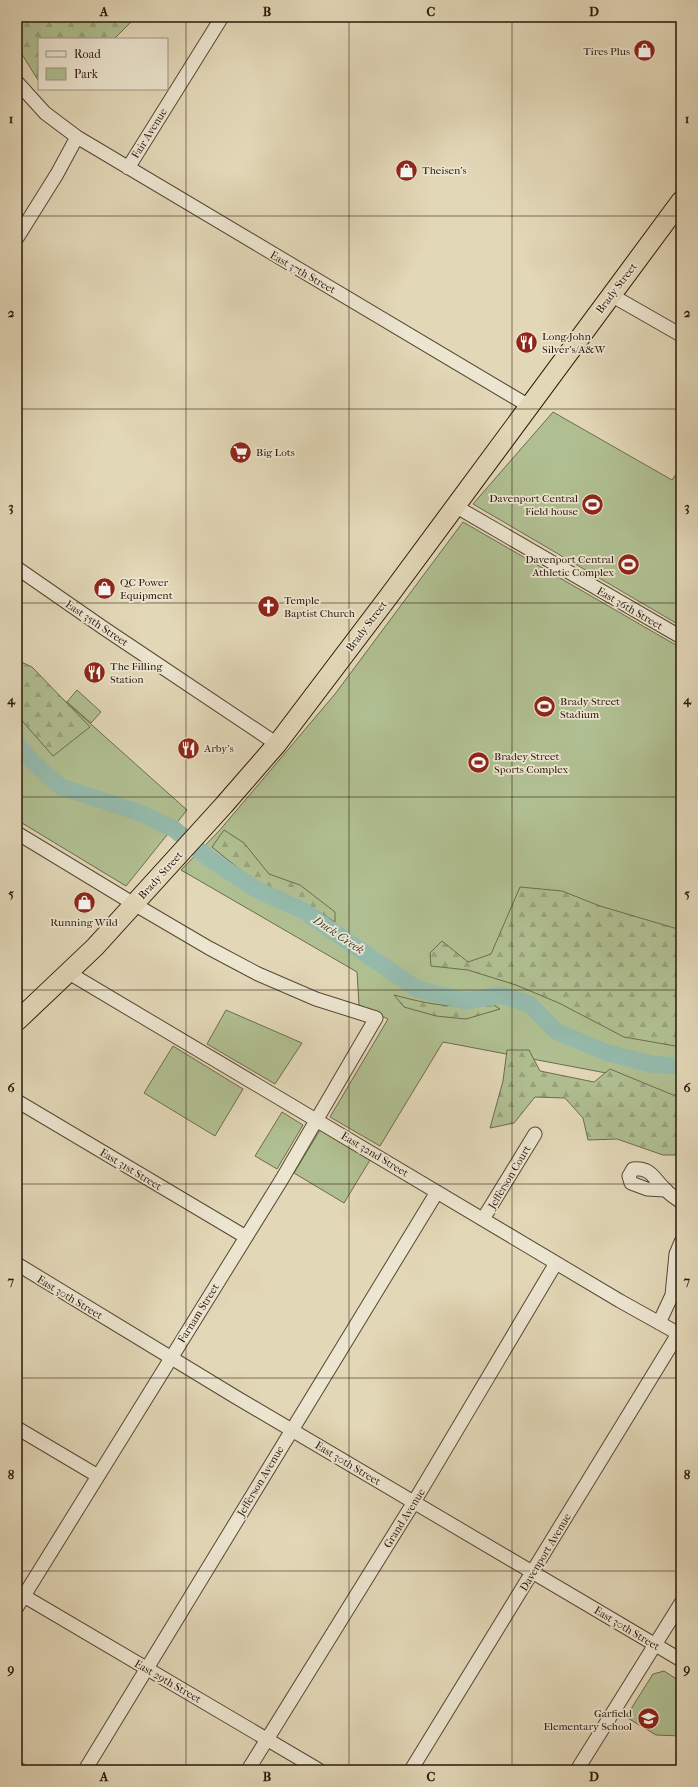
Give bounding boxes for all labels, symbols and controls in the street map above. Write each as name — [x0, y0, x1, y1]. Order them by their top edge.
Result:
text: A — [99, 4, 109, 19]
text: B — [263, 4, 272, 19]
text: C — [427, 4, 436, 19]
text: D — [589, 4, 599, 19]
legend — [38, 38, 168, 90]
shop icon: Tires Plus — [632, 38, 658, 64]
place label: Tires Plus — [583, 45, 630, 58]
text: Road — [74, 47, 101, 61]
text: Park — [74, 67, 99, 81]
street label: Fair Avenue — [129, 105, 170, 161]
text: 1 — [9, 111, 14, 126]
text: 1 — [685, 111, 690, 126]
shop icon: Theisen's — [394, 157, 420, 183]
place label: Theisen's — [422, 164, 467, 177]
street label: East 37th Street — [268, 248, 338, 296]
street label: Brady Street — [593, 260, 640, 316]
text: 2 — [8, 305, 15, 320]
text: 2 — [684, 305, 691, 320]
restaurant icon: Long John Silver's/A&W — [513, 329, 539, 355]
place label: Long John Silver's/A&W — [542, 330, 606, 356]
supermarket icon: Big Lots — [227, 439, 253, 465]
place label: Big Lots — [256, 446, 295, 459]
sports icon: Davenport Central Field house — [580, 491, 606, 517]
place label: Davenport Central Field house — [489, 492, 579, 518]
text: 3 — [8, 499, 14, 515]
text: 3 — [684, 499, 690, 515]
sports icon: Davenport Central Athletic Complex — [616, 552, 642, 578]
place label: Davenport Central Athletic Complex — [525, 553, 614, 579]
shop icon: QC Power Equipment — [91, 575, 117, 601]
place label: QC Power Equipment — [120, 576, 173, 602]
street label: East 36th Street — [594, 584, 665, 633]
church icon: Temple Baptist Church — [256, 593, 282, 619]
place label: Temple Baptist Church — [284, 594, 356, 620]
street label: East 35th Street — [63, 598, 131, 649]
street label: Brady Street — [343, 598, 390, 654]
restaurant icon: The Filling Station — [81, 659, 107, 685]
place label: The Filling Station — [110, 660, 162, 686]
text: 4 — [6, 692, 16, 708]
text: 4 — [682, 692, 692, 708]
sports icon: Brady Street Stadium — [531, 694, 557, 720]
place label: Brady Street Stadium — [560, 695, 620, 721]
restaurant icon: Arby's — [175, 735, 201, 761]
place label: Arby's — [203, 742, 234, 755]
sports icon: Bradey Street Sports Complex — [466, 749, 492, 775]
place label: Bradey Street Sports Complex — [494, 750, 568, 776]
street label: Brady Street — [135, 849, 185, 902]
text: 5 — [8, 886, 14, 901]
text: 5 — [684, 886, 690, 901]
shop icon: Running Wild — [71, 889, 97, 915]
water label: Duck Creek — [310, 912, 367, 957]
place label: Running Wild — [50, 916, 119, 929]
text: 6 — [7, 1080, 15, 1095]
text: 6 — [683, 1080, 691, 1095]
street label: East 32nd Street — [339, 1129, 411, 1180]
street label: Jefferson Court — [485, 1143, 534, 1212]
street label: East 31st Street — [97, 1146, 164, 1193]
text: 7 — [7, 1273, 15, 1288]
street label: East 30th Street — [35, 1273, 105, 1322]
text: 7 — [683, 1273, 691, 1288]
street label: Farnam Street — [175, 1281, 222, 1345]
street label: East 30th Street — [313, 1439, 383, 1488]
street label: Jefferson Avenue — [234, 1443, 287, 1520]
text: 8 — [8, 1467, 15, 1482]
text: 8 — [684, 1467, 691, 1482]
street label: Grand Avenue — [381, 1486, 428, 1550]
street label: Davenport Avenue — [517, 1511, 574, 1593]
street label: East 30th Street — [592, 1604, 662, 1653]
street label: East 29th Street — [132, 1657, 204, 1706]
text: 9 — [7, 1661, 15, 1677]
text: 9 — [683, 1661, 691, 1677]
school or university icon: Garfield Elementary School — [635, 1706, 661, 1732]
place label: Garfield Elementary School — [543, 1707, 633, 1733]
text: A — [99, 1769, 109, 1784]
text: B — [263, 1769, 272, 1784]
text: C — [427, 1769, 436, 1784]
text: D — [589, 1769, 599, 1784]

